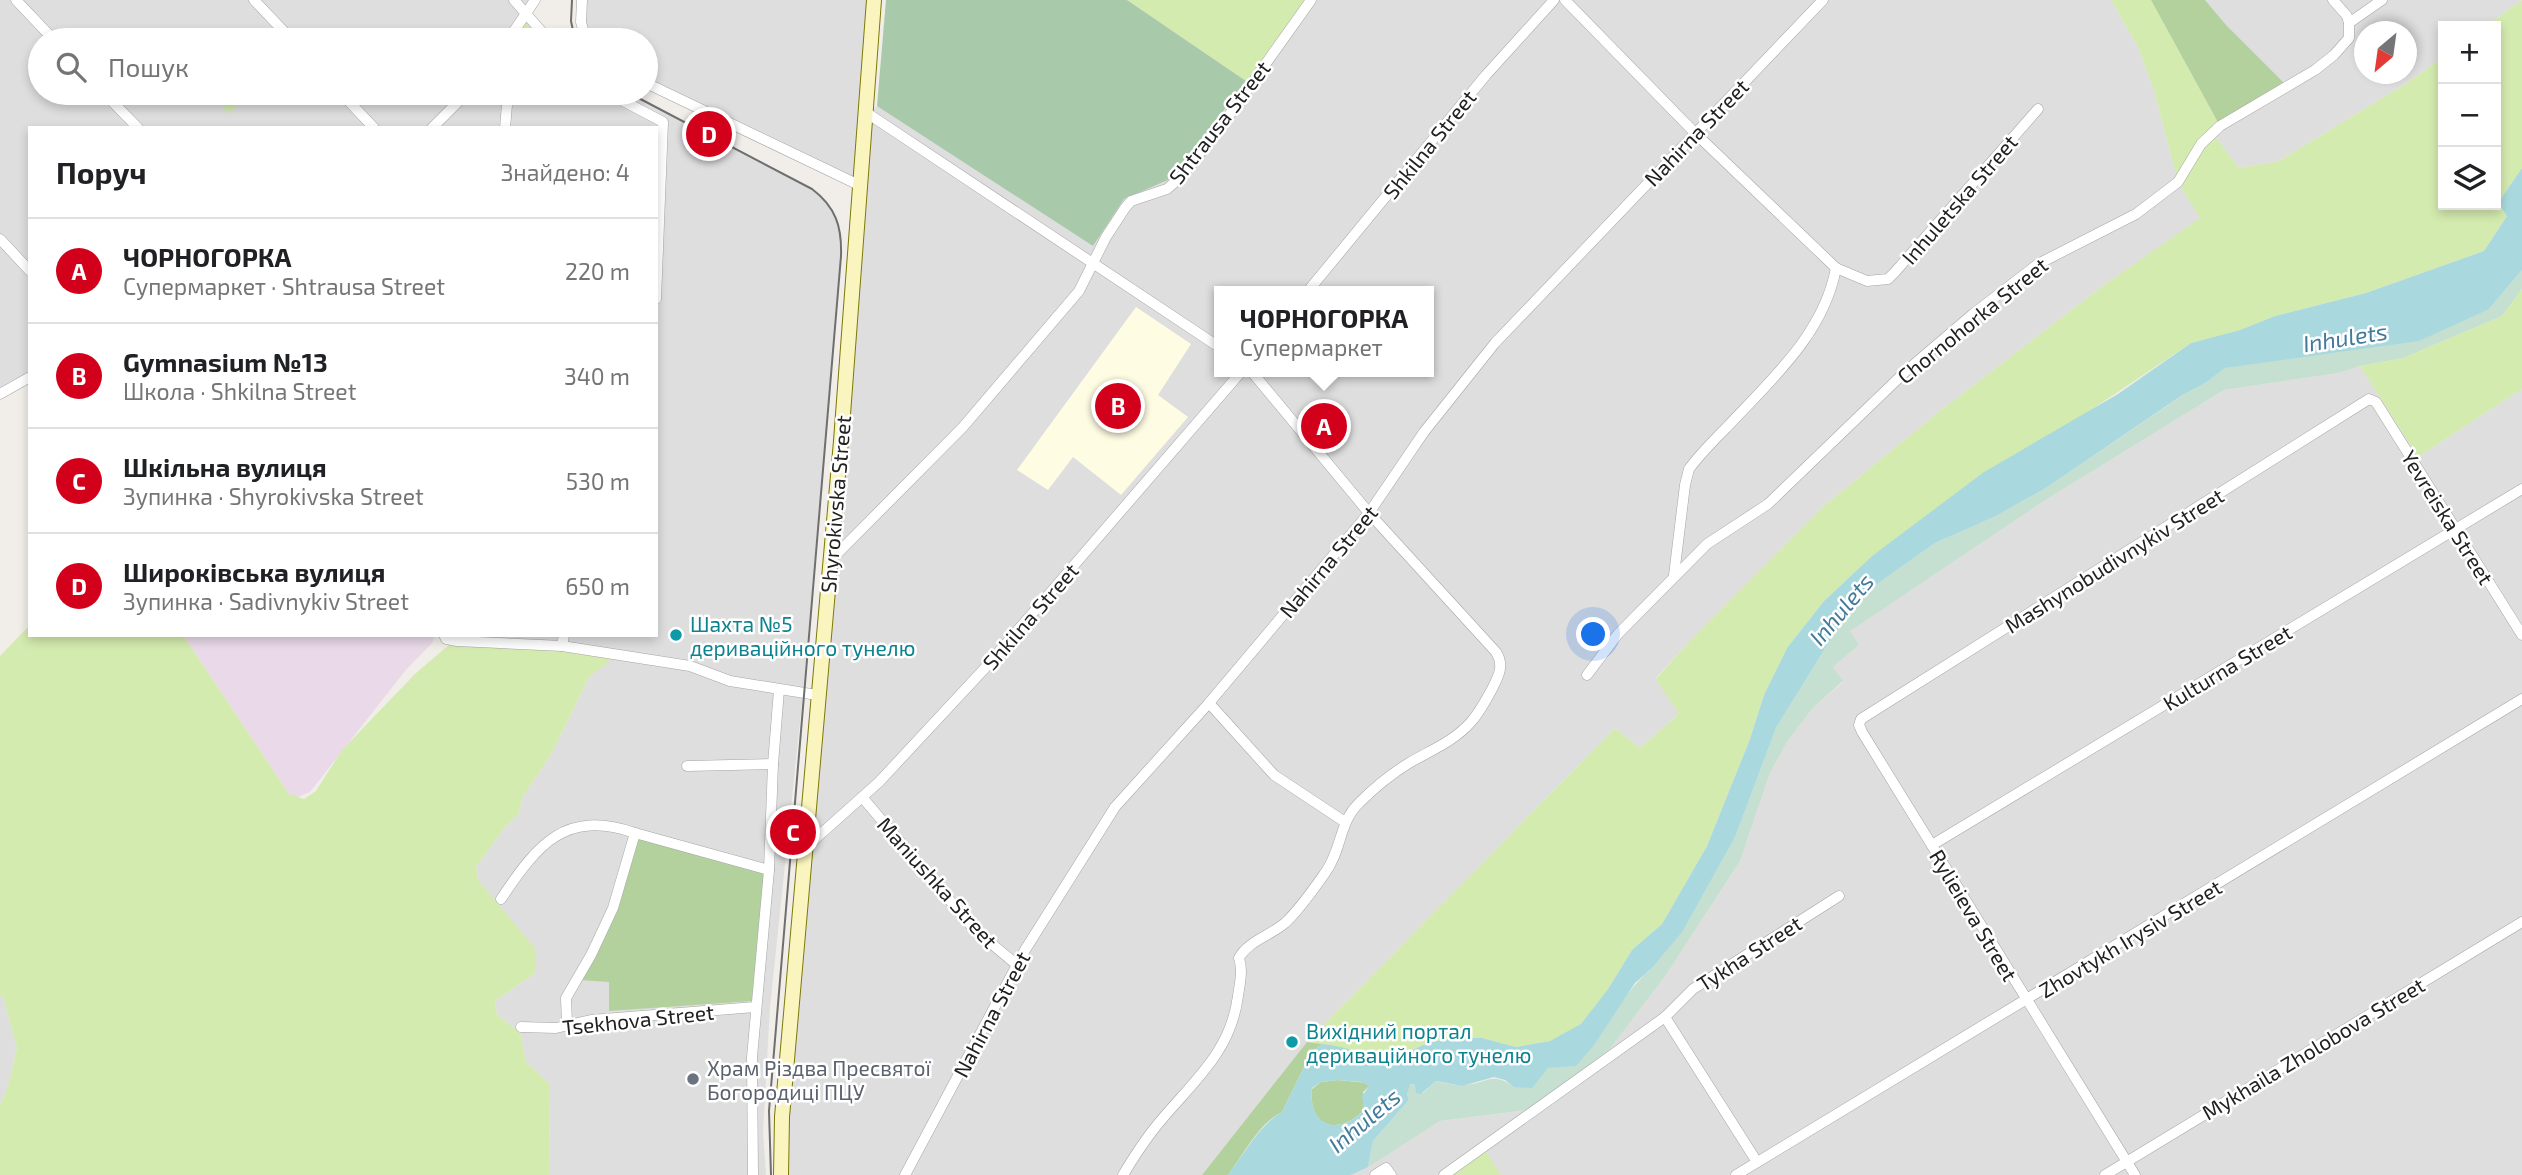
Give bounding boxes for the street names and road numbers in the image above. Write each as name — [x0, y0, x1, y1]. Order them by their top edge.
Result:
street label: Shtrausa Street — [1163, 56, 1275, 188]
street label: Nahirna Street — [1639, 73, 1753, 191]
street label: Shkilna Street — [1377, 84, 1481, 204]
street label: Inhuletska Street — [1896, 129, 2022, 269]
street label: Chornohorka Street — [1892, 252, 2052, 388]
street label: Shyrokivska Street — [815, 414, 855, 594]
street label: Yevreiska Street — [2397, 445, 2499, 589]
street label: Mashynobudivnykiv Street — [2000, 482, 2228, 638]
street label: Nahirna Street — [1274, 500, 1382, 622]
street label: Shkilna Street — [977, 558, 1083, 674]
street label: Kulturna Street — [2158, 619, 2296, 715]
street label: Maniushka Street — [873, 811, 1003, 953]
street label: Rylieieva Street — [1925, 845, 2023, 985]
street label: Zhovtykh Irysiv Street — [2034, 874, 2226, 1002]
street label: Tykha Street — [1692, 910, 1806, 996]
street label: Nahirna Street — [947, 947, 1035, 1081]
street label: Mykhaila Zholobova Street — [2197, 972, 2429, 1124]
street label: Tsekhova Street — [561, 999, 715, 1039]

